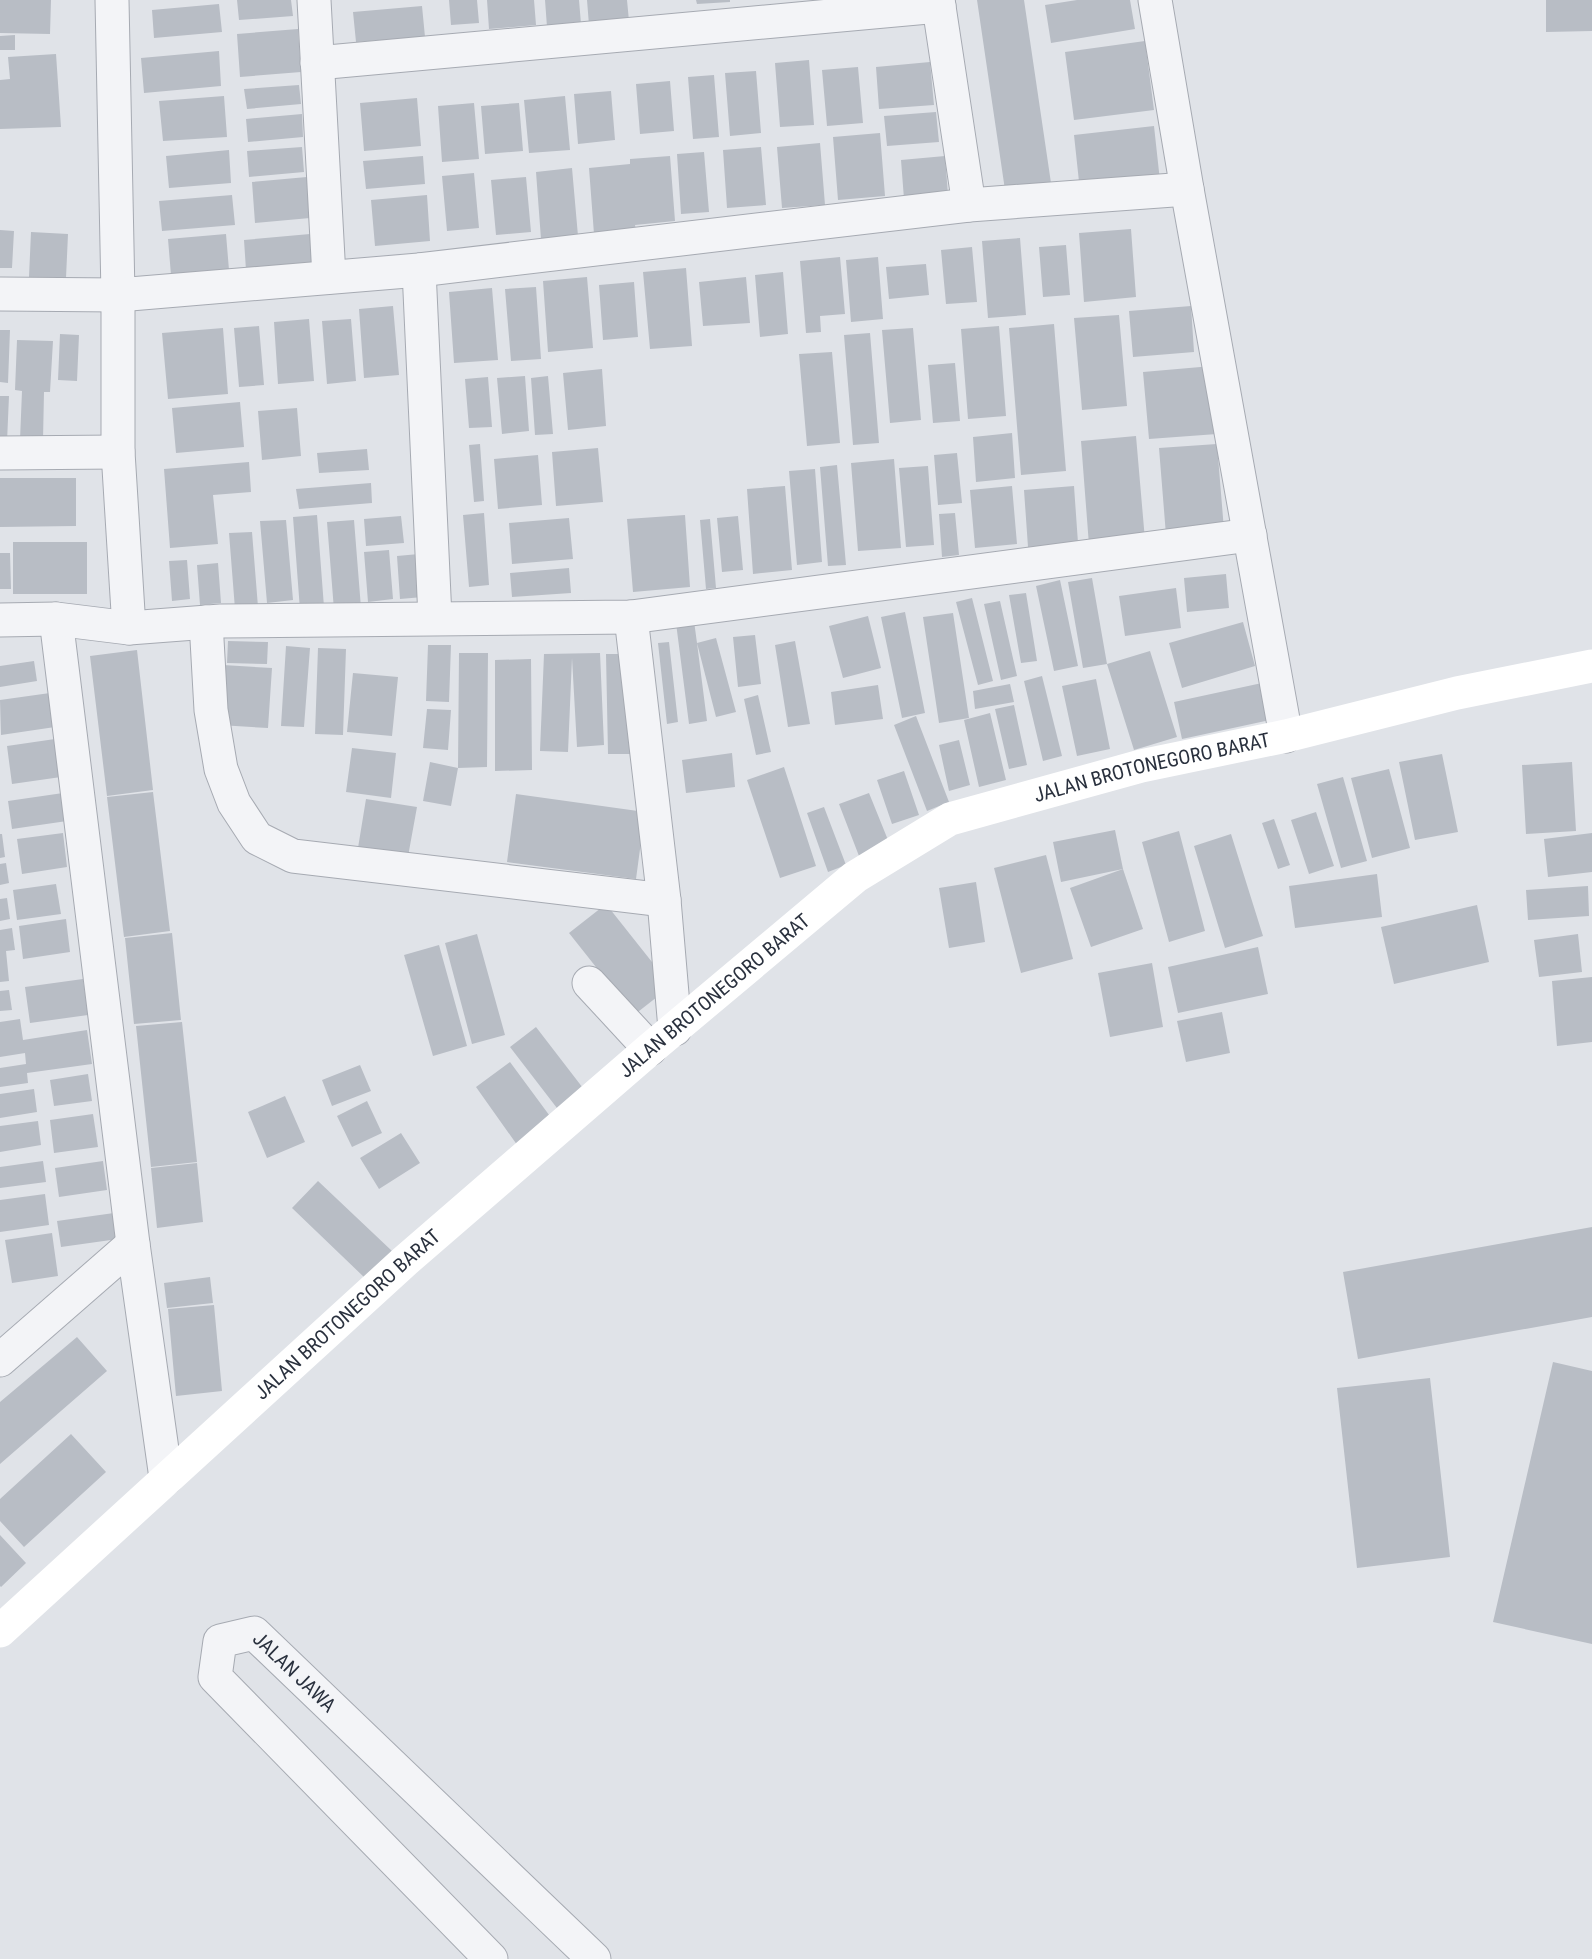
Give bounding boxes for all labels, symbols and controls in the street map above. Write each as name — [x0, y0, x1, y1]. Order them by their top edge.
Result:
street label: JALAN BROTONEGORO BARAT — [1031, 728, 1272, 807]
street label: JALAN BROTONEGORO BARAT — [614, 908, 814, 1083]
street label: JALAN BROTONEGORO BARAT — [250, 1224, 445, 1404]
street label: JALAN JAWA — [248, 1627, 341, 1717]

